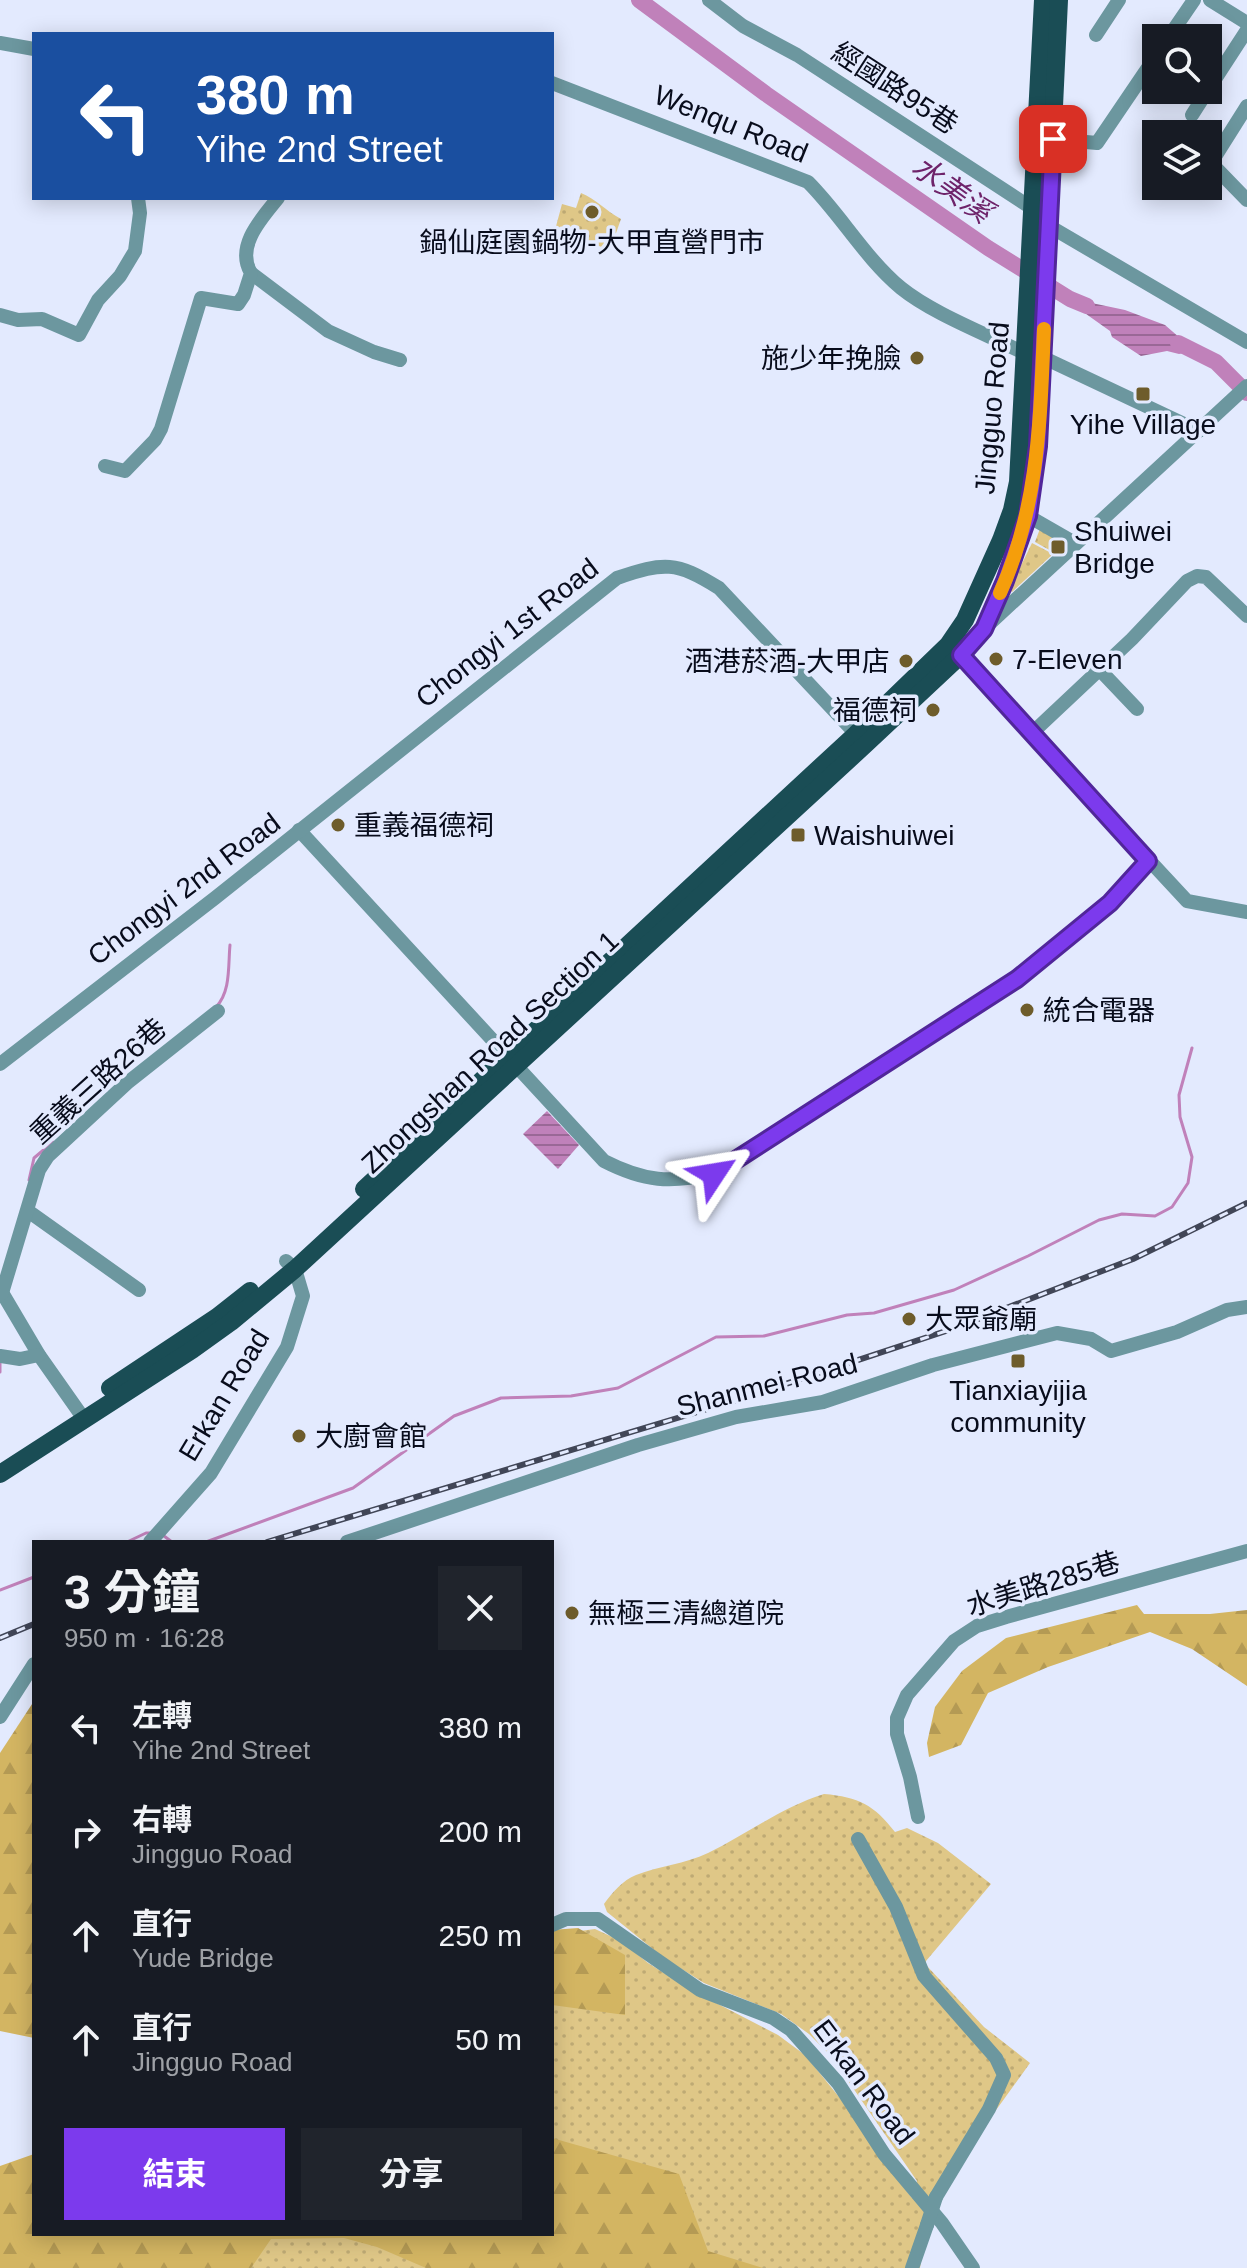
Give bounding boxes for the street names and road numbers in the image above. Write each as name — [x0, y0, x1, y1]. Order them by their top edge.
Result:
street label: 經國路95巷 — [827, 36, 963, 140]
street label: Wenqu Road — [650, 79, 812, 169]
street label: Jingguo Road — [969, 321, 1015, 495]
street label: Chongyi 1st Road — [410, 552, 604, 714]
street label: Chongyi 2nd Road — [82, 807, 286, 971]
street label: Zhongshan Road Section 1 — [355, 925, 625, 1179]
street label: 重義三路26巷 — [24, 1012, 172, 1150]
street label: Erkan Road — [173, 1324, 275, 1466]
street label: Shanmei Road — [673, 1348, 861, 1422]
street label: 水美路285巷 — [963, 1546, 1123, 1622]
street label: Erkan Road — [807, 2014, 921, 2150]

